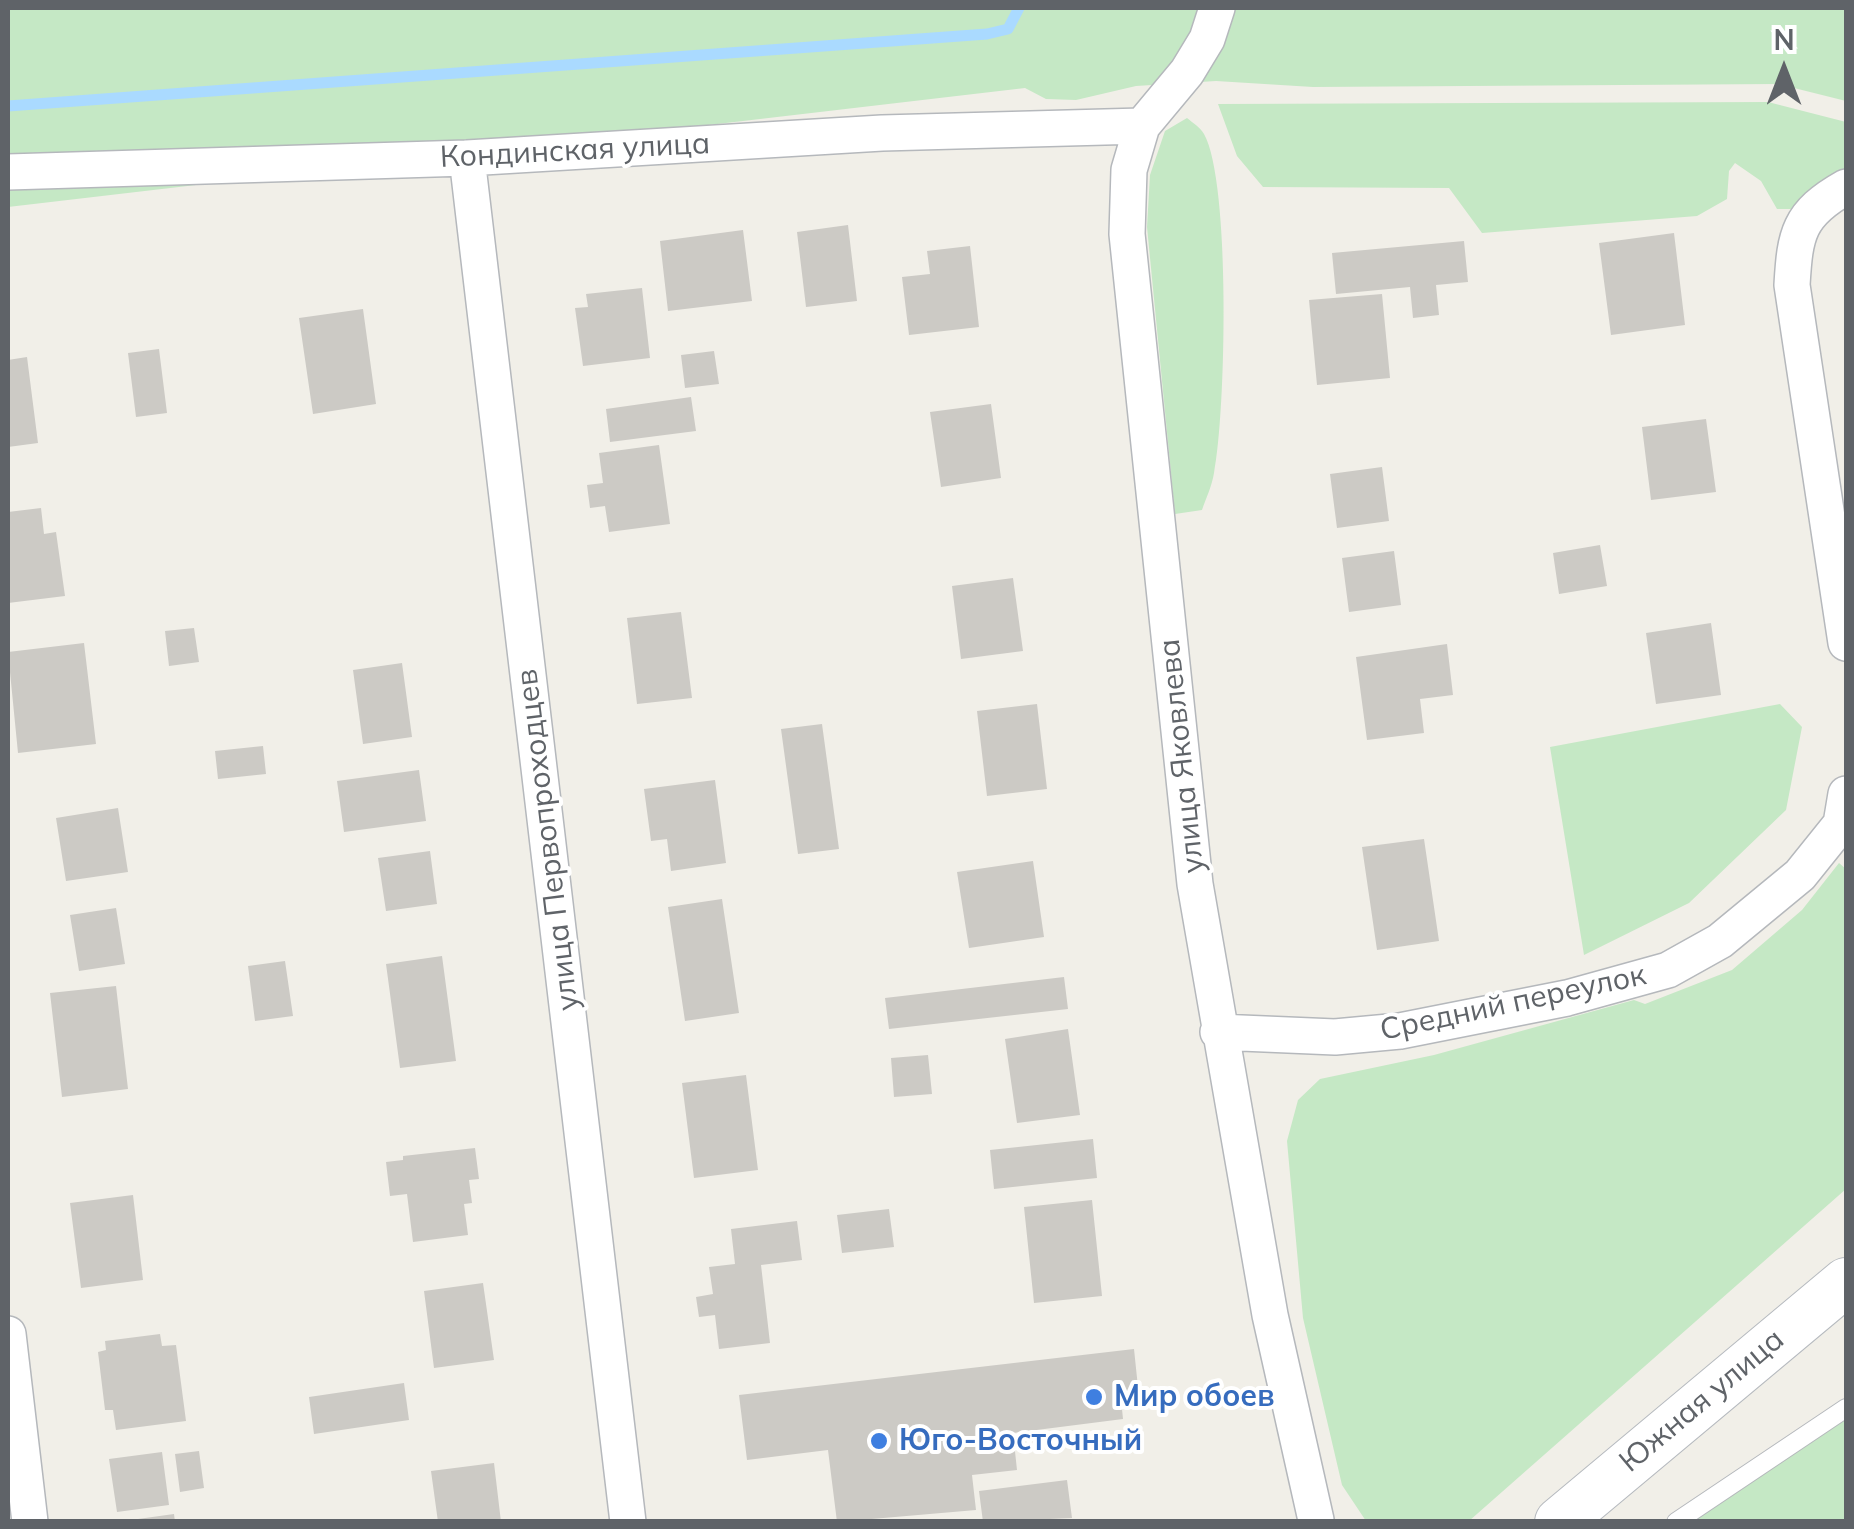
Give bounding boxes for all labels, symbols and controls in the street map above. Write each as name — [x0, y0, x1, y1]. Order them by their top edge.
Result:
north arrow — [1734, 20, 1834, 120]
text: N — [1773, 22, 1795, 57]
street label: Кондинская улица — [439, 126, 711, 176]
street label: улица Яковлева — [1152, 637, 1212, 875]
street label: улица Первопроходцев — [509, 667, 587, 1013]
street label: Средний переулок — [1377, 957, 1649, 1049]
street label: Южная улица — [1613, 1322, 1791, 1480]
place label: Мир обоев — [1114, 1379, 1275, 1415]
marker: Мир обоев — [1083, 1386, 1105, 1408]
place label: Юго-Восточный — [899, 1423, 1142, 1459]
marker: Юго-Восточный — [868, 1430, 890, 1452]

